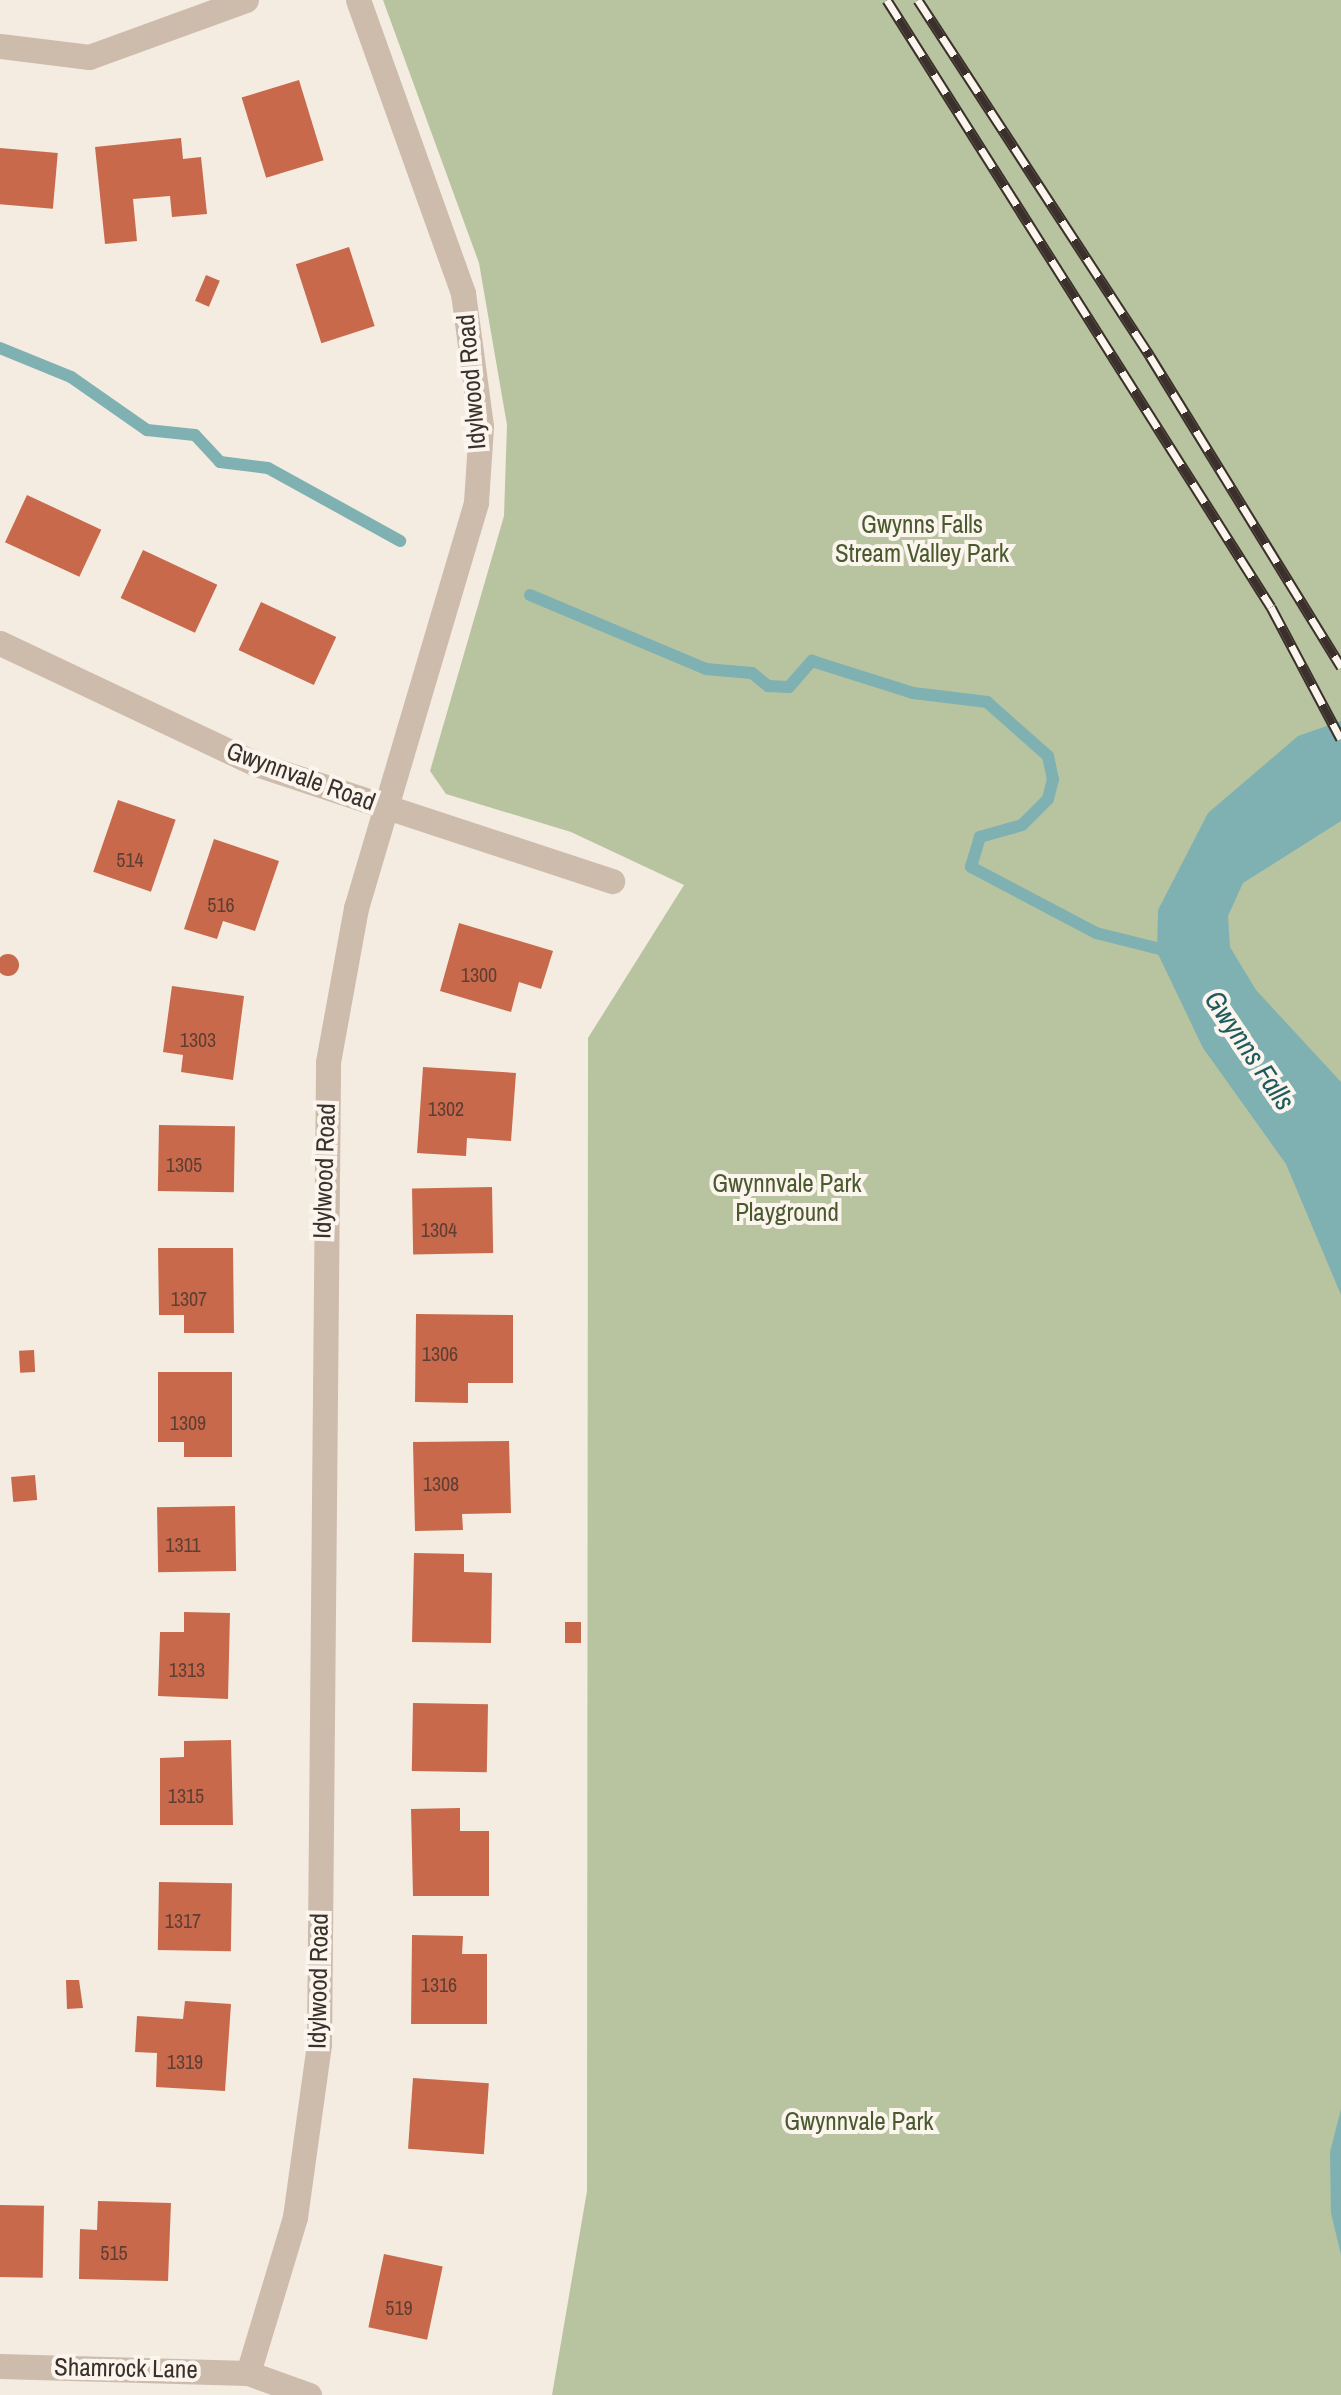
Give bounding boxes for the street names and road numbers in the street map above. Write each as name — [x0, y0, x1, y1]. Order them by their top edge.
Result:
street label: Idylwood Road — [450, 313, 492, 451]
street label: Gwynnvale Road — [223, 735, 379, 817]
street label: Idylwood Road — [307, 1103, 341, 1239]
street label: Idylwood Road — [302, 1913, 334, 2049]
street label: Shamrock Lane — [54, 2352, 198, 2384]

